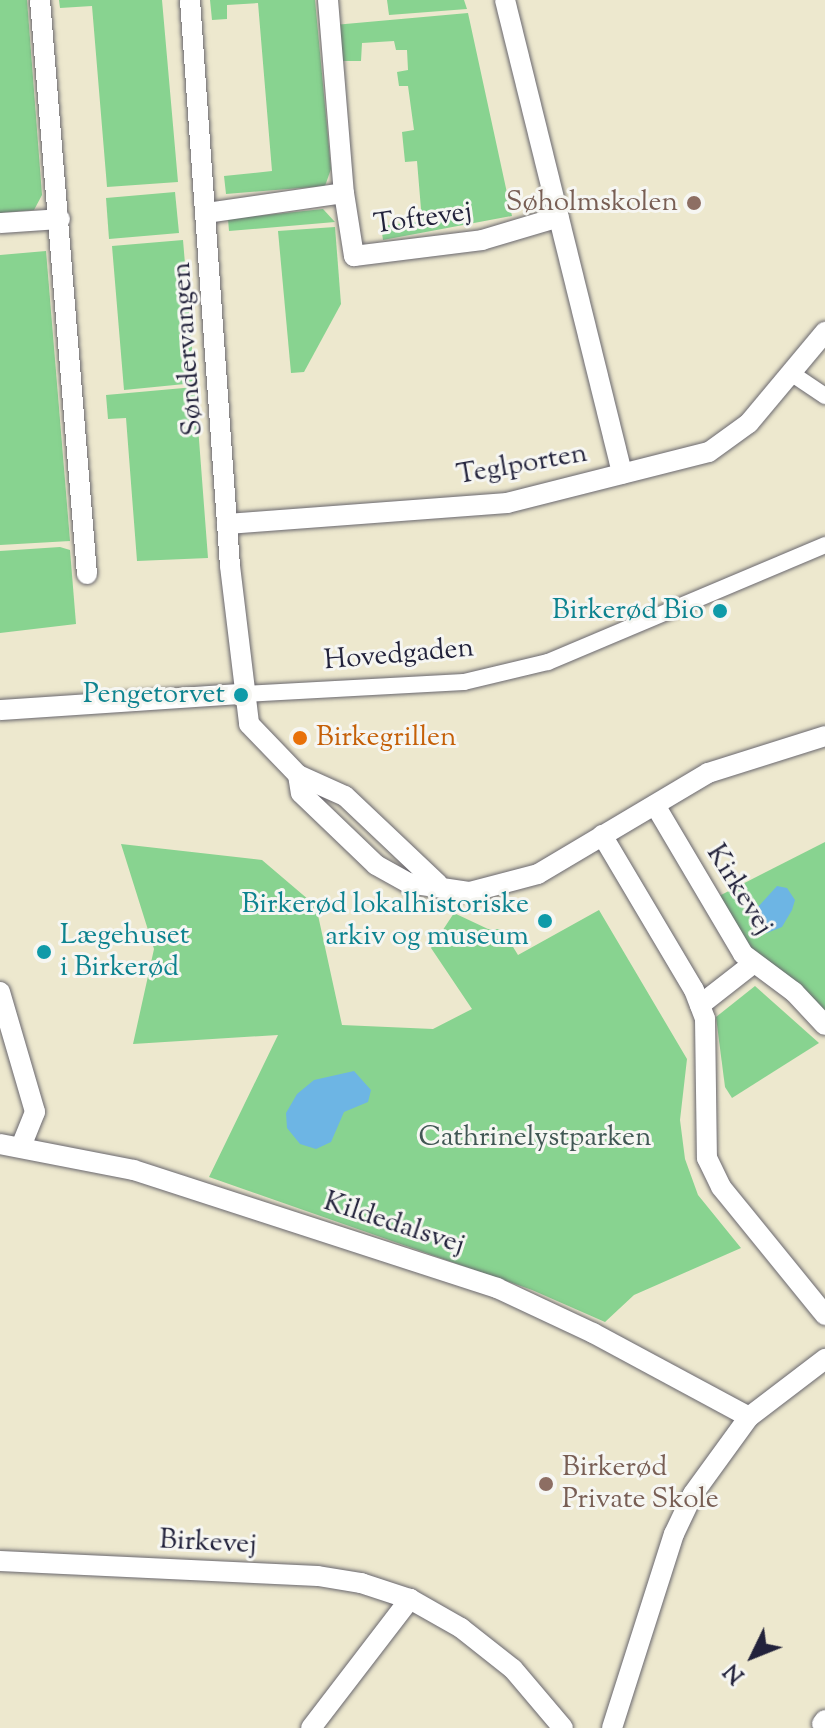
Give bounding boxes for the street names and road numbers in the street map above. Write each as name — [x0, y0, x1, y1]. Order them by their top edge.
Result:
street label: Toftevej — [372, 195, 474, 243]
street label: Søndervangen — [165, 261, 211, 437]
street label: Teglporten — [454, 437, 590, 493]
street label: Hovedgaden — [323, 632, 475, 678]
street label: Kirkevej — [698, 839, 780, 941]
street label: Kildedalsvej — [319, 1185, 469, 1263]
street label: Birkevej — [158, 1524, 258, 1562]

